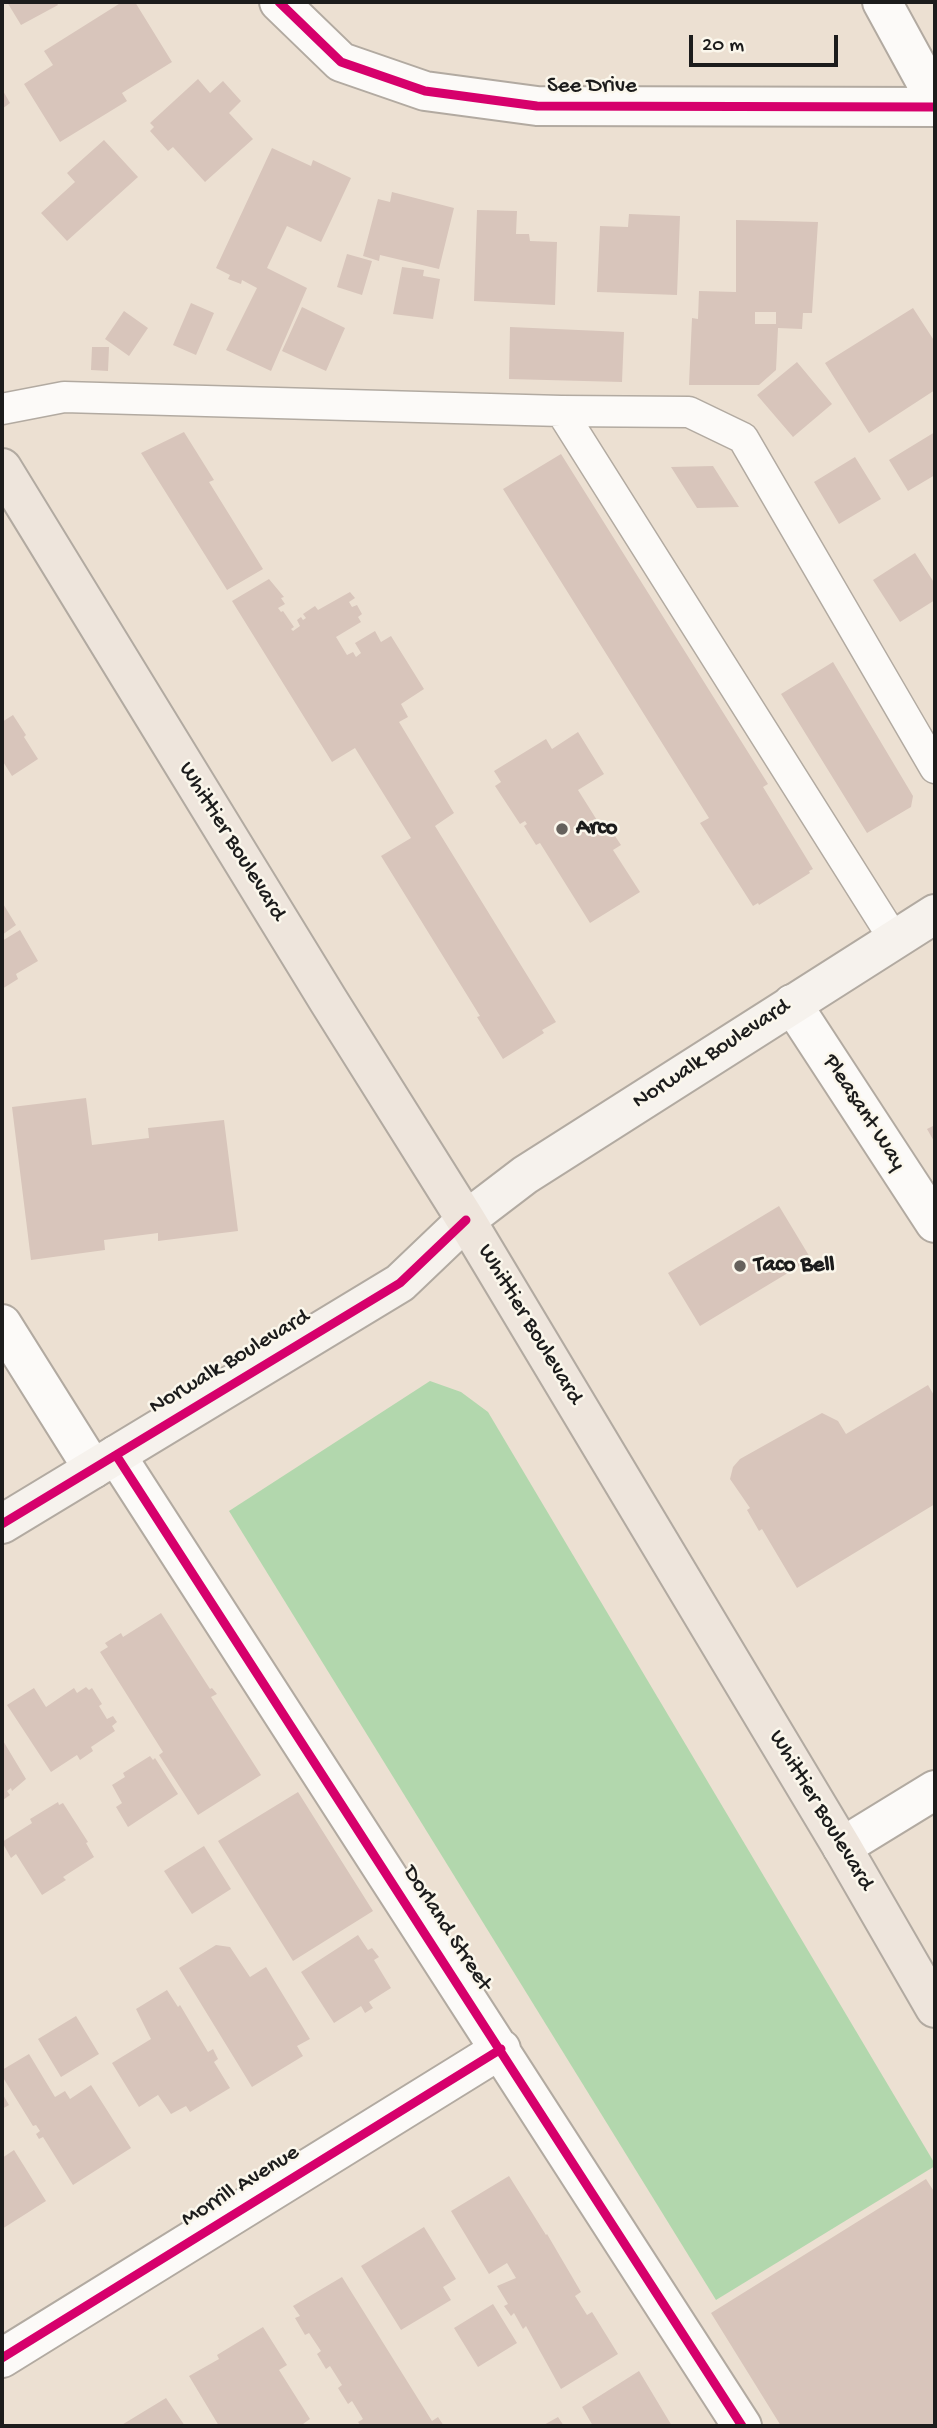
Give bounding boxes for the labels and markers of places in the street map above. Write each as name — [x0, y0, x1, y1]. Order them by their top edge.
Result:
place label: Arco — [576, 815, 617, 843]
marker: Arco — [554, 821, 570, 837]
place label: Taco Bell — [754, 1252, 835, 1280]
marker: Taco Bell — [732, 1258, 748, 1274]

